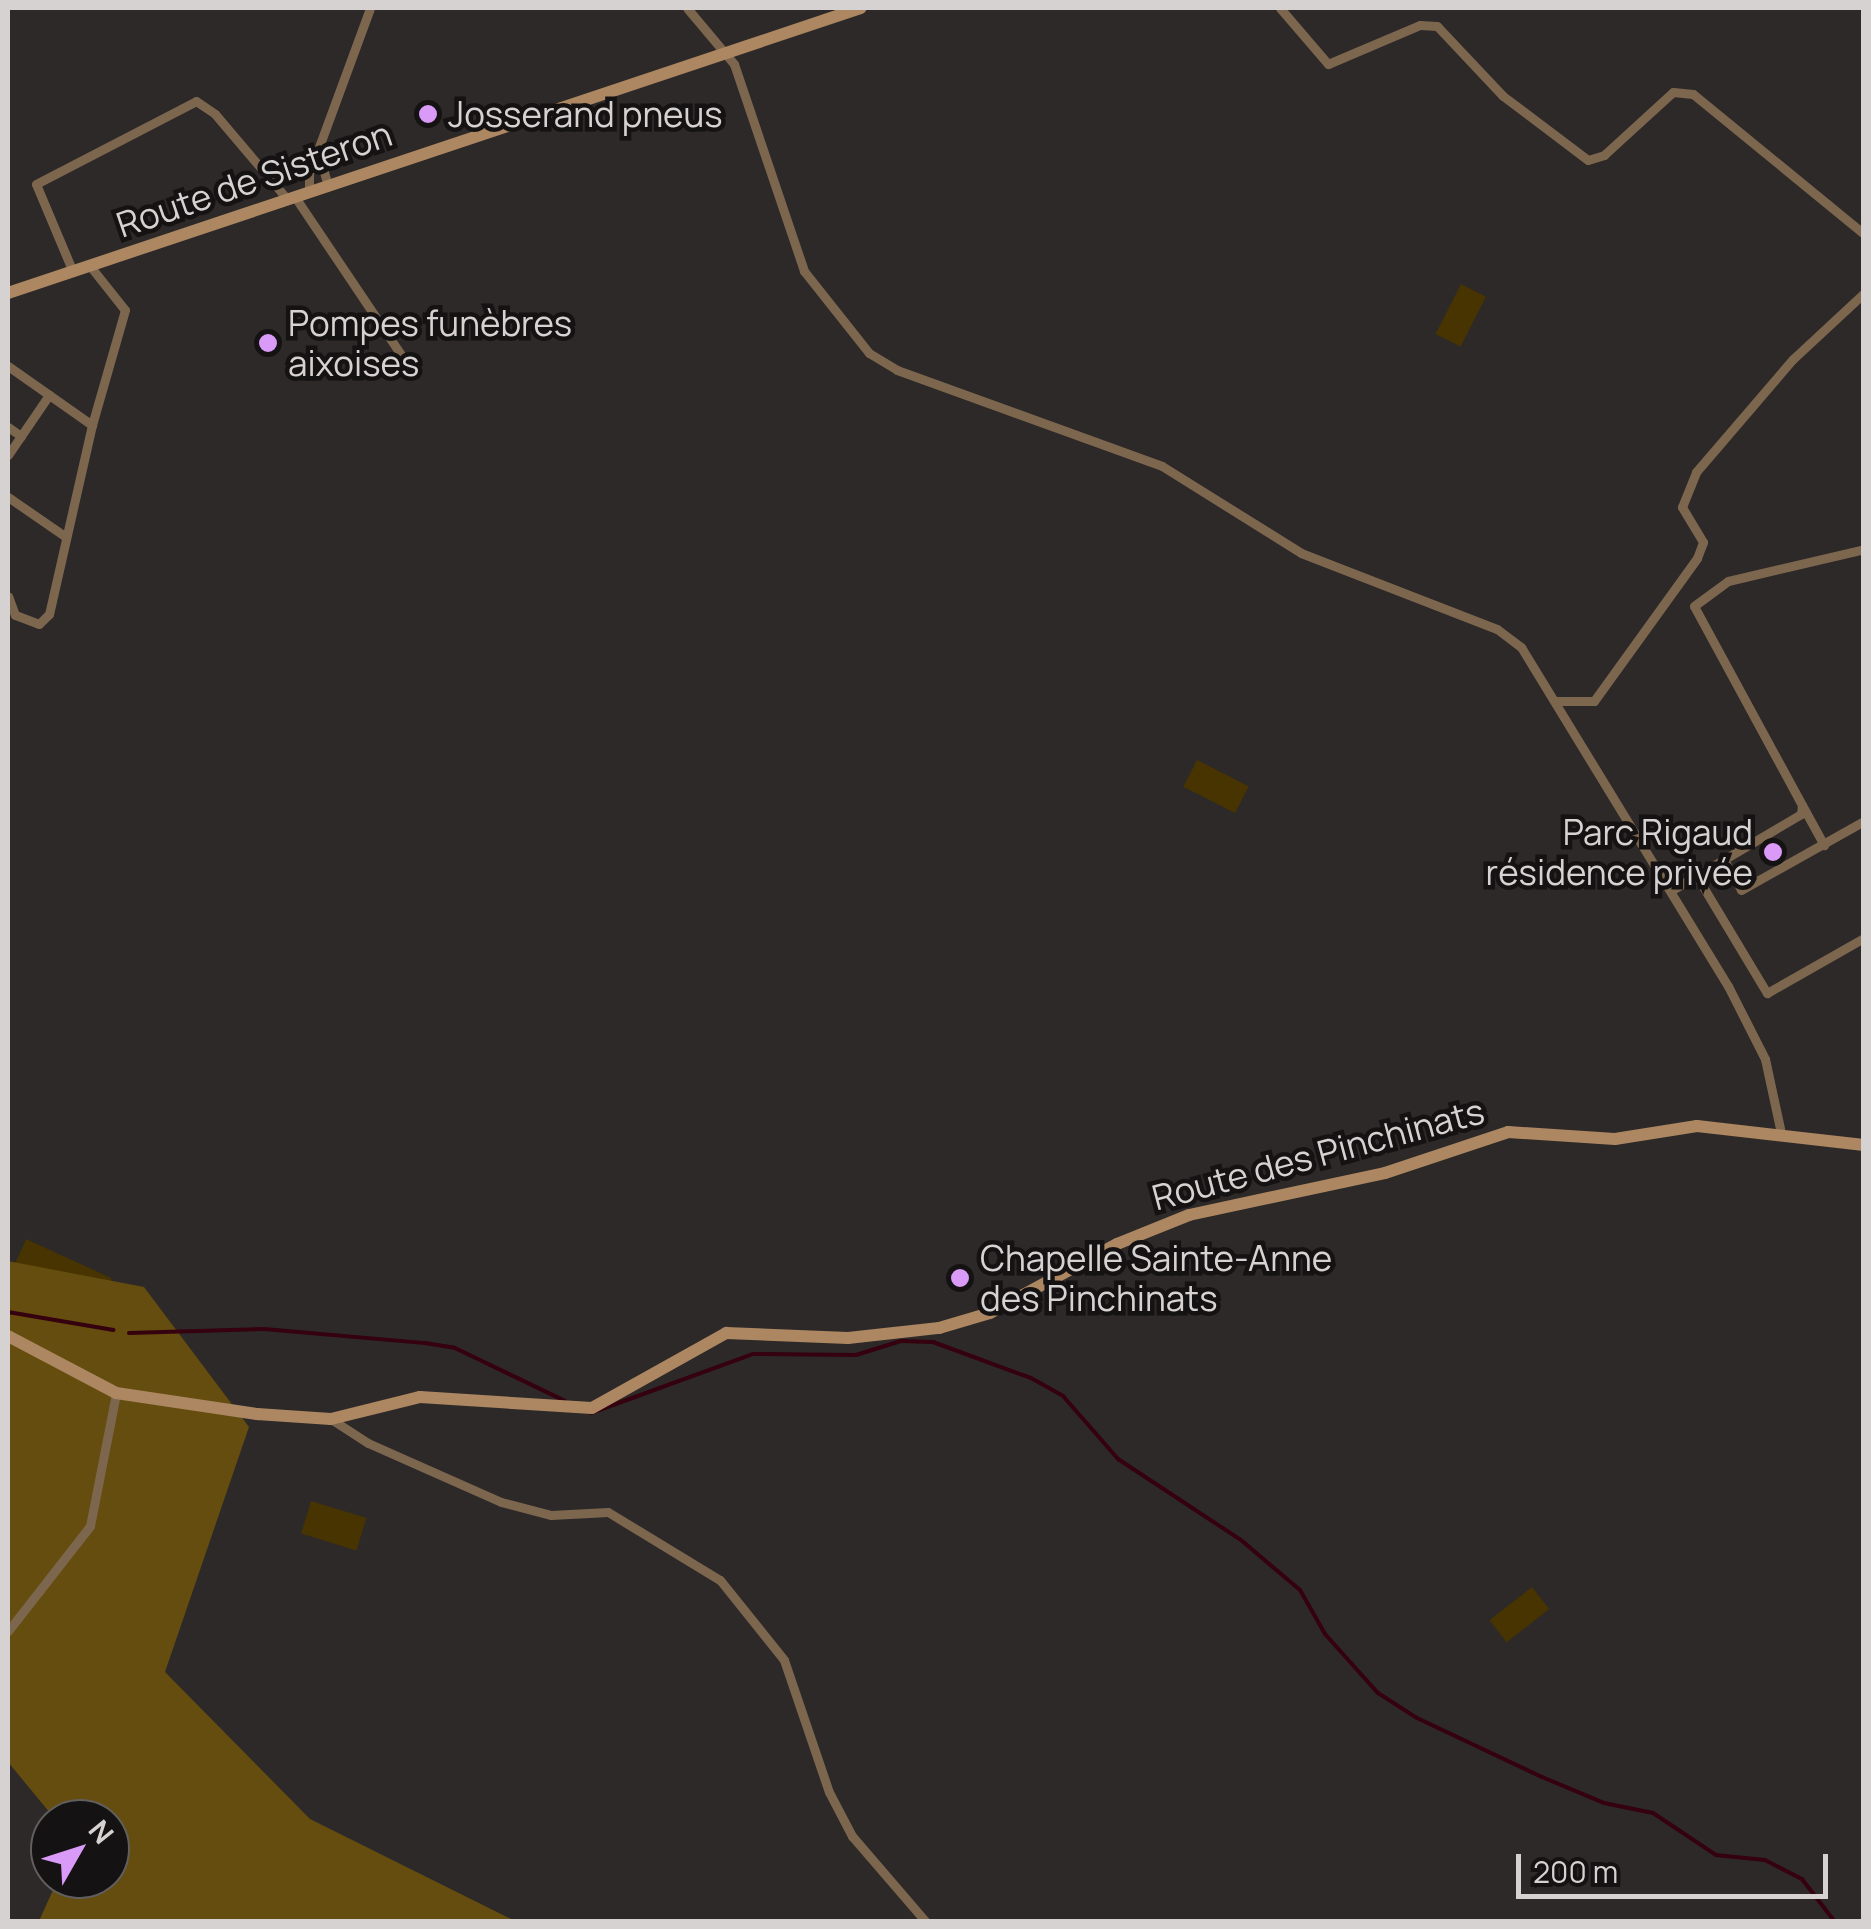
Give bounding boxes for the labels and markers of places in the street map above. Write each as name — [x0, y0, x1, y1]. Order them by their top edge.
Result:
place label: Josserand pneus — [448, 93, 723, 135]
marker: Josserand pneus — [417, 103, 439, 125]
place label: Pompes funèbres aixoises — [288, 302, 572, 384]
marker: Pompes funèbres aixoises — [257, 332, 279, 354]
place label: Parc Rigaud résidence privée — [1486, 811, 1753, 893]
marker: Parc Rigaud résidence privée — [1762, 841, 1784, 863]
place label: Chapelle Sainte-Anne des Pinchinats — [980, 1237, 1332, 1319]
marker: Chapelle Sainte-Anne des Pinchinats — [949, 1267, 971, 1289]

